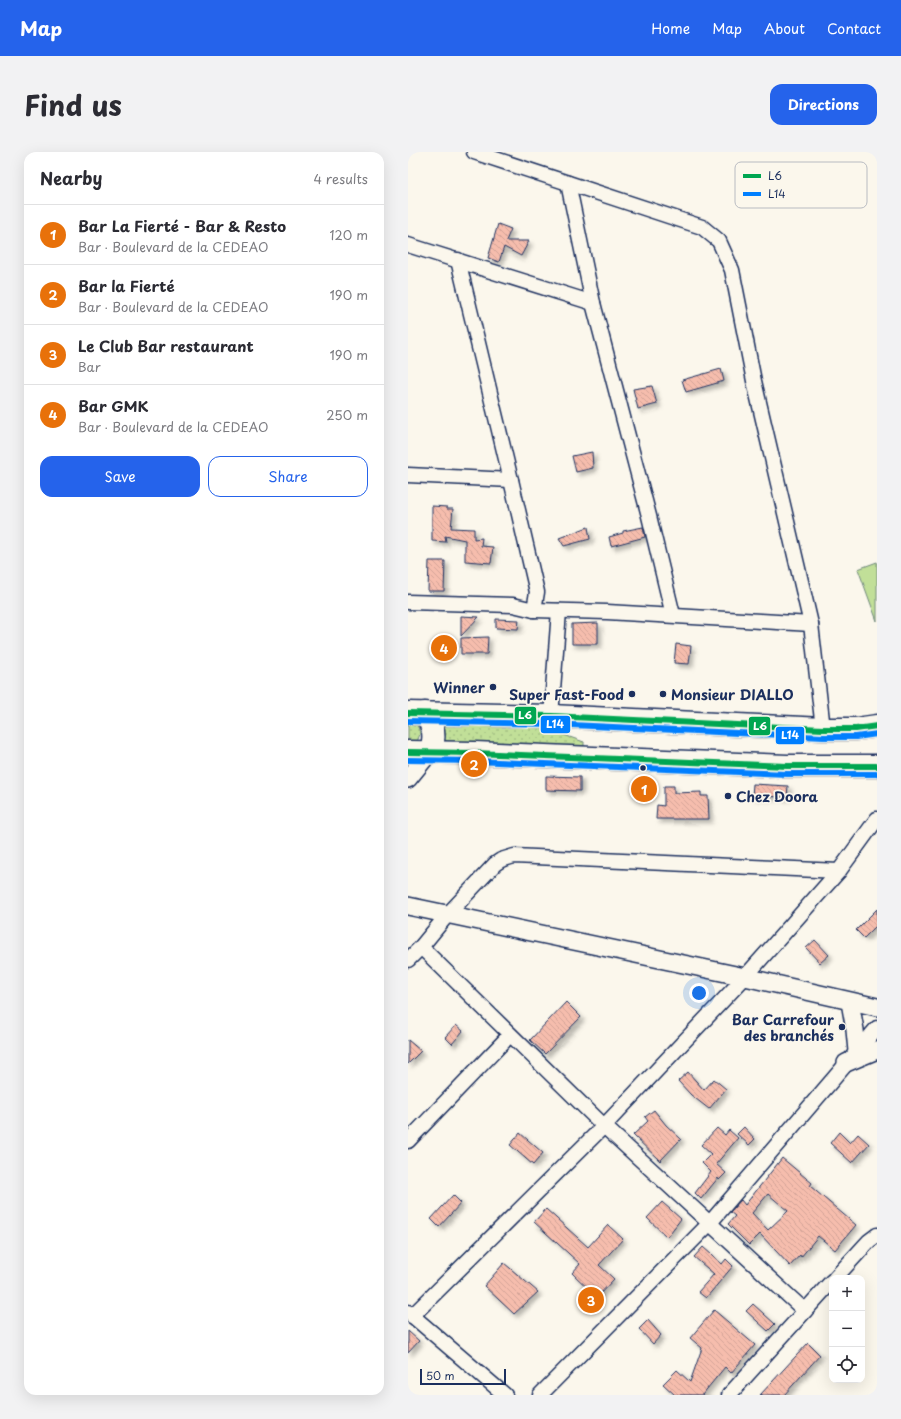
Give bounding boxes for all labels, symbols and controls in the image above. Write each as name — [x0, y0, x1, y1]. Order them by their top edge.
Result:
text: Map — [20, 14, 62, 42]
text: Home — [651, 18, 690, 39]
text: Map — [712, 18, 742, 39]
text: About — [764, 18, 805, 39]
text: Contact — [827, 18, 881, 39]
text: Find us — [24, 83, 122, 126]
button: Directions — [770, 84, 877, 125]
legend — [735, 162, 867, 208]
text: Nearby — [40, 165, 102, 191]
text: L6 — [768, 167, 782, 184]
text: 4 results — [314, 169, 368, 188]
text: L14 — [768, 185, 785, 202]
text: Bar La Fierté - Bar & Resto — [78, 214, 286, 237]
text: 1 — [50, 225, 56, 244]
text: 120 m — [329, 225, 368, 244]
text: Bar · Boulevard de la CEDEAO — [78, 237, 268, 256]
text: Bar la Fierté — [78, 274, 175, 297]
text: 2 — [48, 285, 58, 304]
text: 190 m — [329, 285, 368, 304]
text: Bar · Boulevard de la CEDEAO — [78, 297, 268, 316]
text: Le Club Bar restaurant — [78, 334, 254, 357]
text: 3 — [49, 345, 57, 364]
text: 190 m — [329, 345, 368, 364]
text: Bar — [78, 357, 101, 376]
text: Bar GMK — [78, 394, 149, 417]
text: 4 — [49, 405, 57, 424]
text: 250 m — [326, 405, 368, 424]
text: Bar · Boulevard de la CEDEAO — [78, 417, 268, 436]
button: Save — [40, 456, 200, 497]
button: Share — [208, 456, 368, 497]
pin: 4 — [431, 633, 457, 663]
place label: Winner — [433, 677, 486, 698]
marker: Winner — [488, 682, 498, 692]
place label: Super Fast-Food — [509, 684, 624, 705]
place label: Monsieur DIALLO — [671, 684, 794, 705]
marker: Super Fast-Food — [627, 689, 637, 699]
marker: Monsieur DIALLO — [658, 689, 668, 699]
line badge: L6 — [514, 706, 537, 725]
text: L6 — [518, 706, 532, 723]
line badge: L14 — [540, 715, 571, 734]
text: L14 — [546, 715, 565, 732]
line badge: L6 — [748, 716, 771, 736]
text: L6 — [753, 717, 767, 734]
line badge: L14 — [775, 726, 805, 745]
text: L14 — [781, 726, 800, 743]
pin: 2 — [461, 749, 487, 779]
unlabelled marker — [638, 763, 648, 773]
pin: 1 — [631, 774, 657, 804]
place label: Chez Doora — [736, 786, 819, 807]
marker: Chez Doora — [723, 791, 733, 801]
your location — [689, 983, 709, 1003]
place label: Bar Carrefour des branchés — [732, 1009, 834, 1046]
marker: Bar Carrefour des branchés — [837, 1022, 847, 1032]
map controls — [829, 1275, 865, 1383]
button: + — [829, 1275, 865, 1311]
pin: 3 — [578, 1285, 604, 1315]
button: − — [829, 1311, 865, 1347]
button: locate — [829, 1347, 865, 1383]
scale bar — [420, 1367, 506, 1386]
text: 50 m — [426, 1367, 455, 1384]

